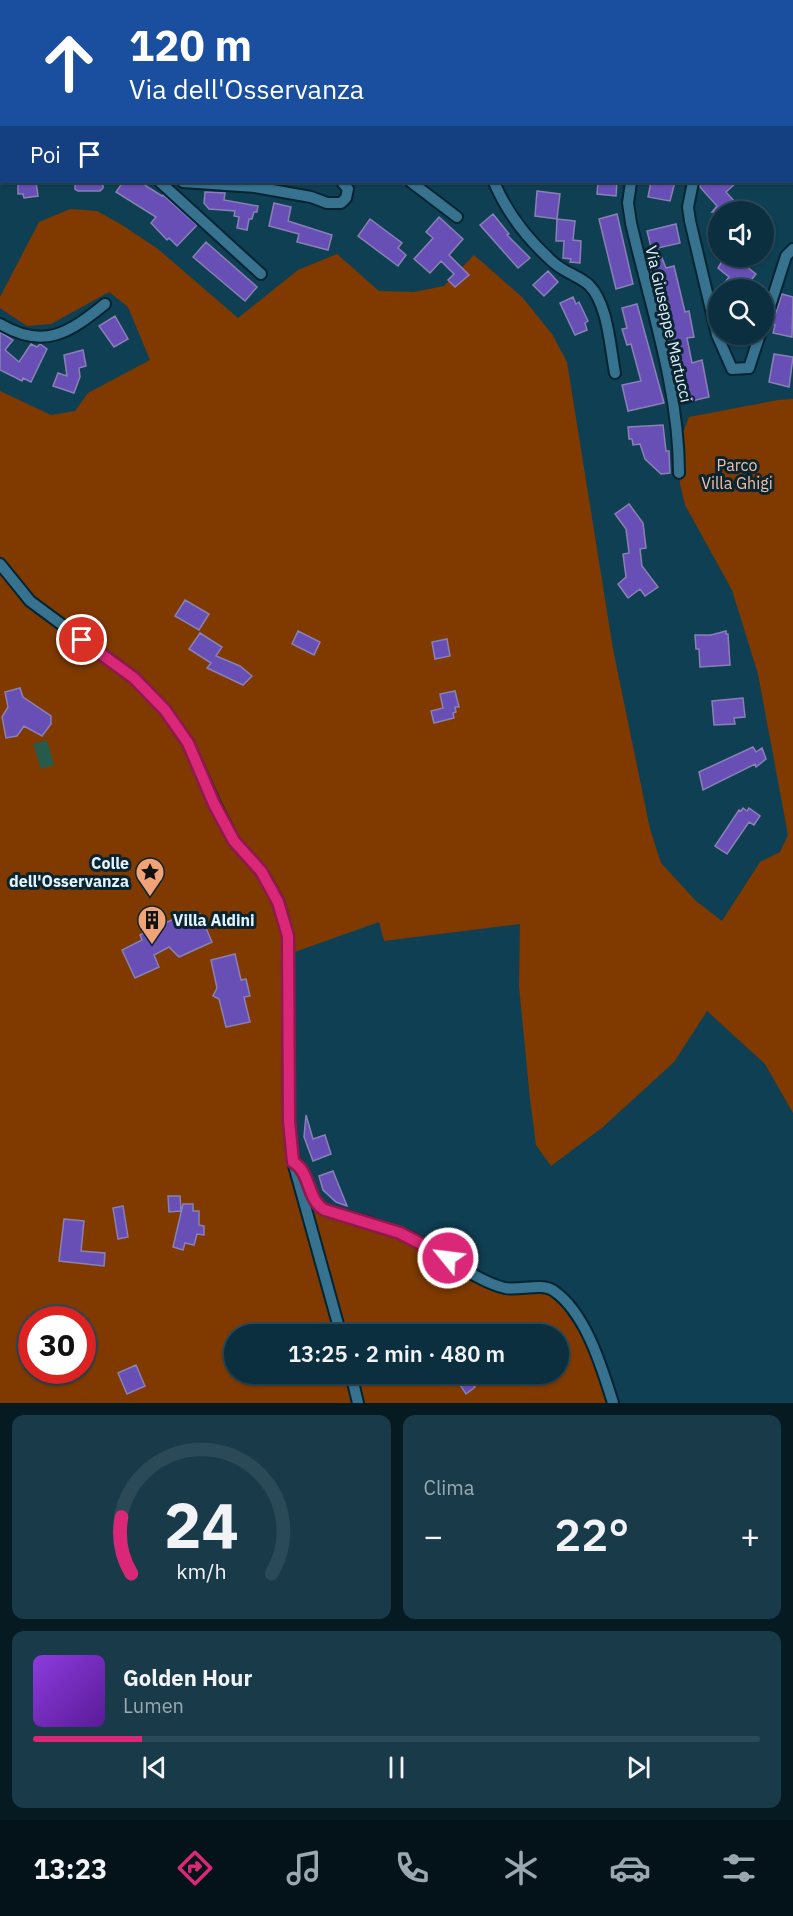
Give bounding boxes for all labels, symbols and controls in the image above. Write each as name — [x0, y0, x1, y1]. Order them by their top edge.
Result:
text: 120 m — [129, 18, 252, 73]
icon: ahead — [30, 24, 108, 102]
text: Via dell'Osservanza — [129, 71, 364, 106]
icon: arrive — [73, 138, 106, 171]
text: Poi — [30, 140, 61, 169]
map controls — [708, 201, 774, 345]
button: sound — [708, 201, 774, 267]
street label: Via Giuseppe Martucci — [641, 244, 697, 404]
button: search — [708, 279, 774, 345]
park label: Parco Villa Ghigi — [701, 455, 773, 493]
pin — [56, 614, 107, 665]
icon: arrive — [65, 623, 98, 656]
place label: Colle dell'Osservanza — [9, 853, 129, 891]
place icon: Colle dell'Osservanza — [134, 856, 166, 898]
building icon: Villa Aldini — [136, 904, 168, 946]
place label: Villa Aldini — [173, 910, 255, 930]
position arrow — [416, 1226, 480, 1290]
speed limit sign: 30 — [18, 1306, 96, 1384]
text: 13:25 · 2 min · 480 m — [288, 1339, 505, 1368]
text: Clima — [424, 1474, 475, 1501]
text: 24 — [164, 1484, 239, 1565]
text: 22° — [554, 1505, 629, 1563]
text: − — [424, 1514, 443, 1557]
text: + — [740, 1514, 760, 1557]
text: km/h — [176, 1557, 226, 1585]
text: Golden Hour — [123, 1663, 252, 1692]
text: Lumen — [123, 1692, 184, 1719]
icon: previous — [138, 1751, 171, 1784]
icon: pause — [380, 1751, 413, 1784]
icon: next — [622, 1751, 655, 1784]
icon: directions — [174, 1847, 216, 1889]
icon: music — [283, 1847, 325, 1889]
icon: phone — [391, 1847, 433, 1889]
icon: climate — [500, 1847, 542, 1889]
icon: car — [609, 1847, 651, 1889]
icon: filters — [718, 1847, 760, 1889]
text: 13:23 — [33, 1851, 107, 1886]

